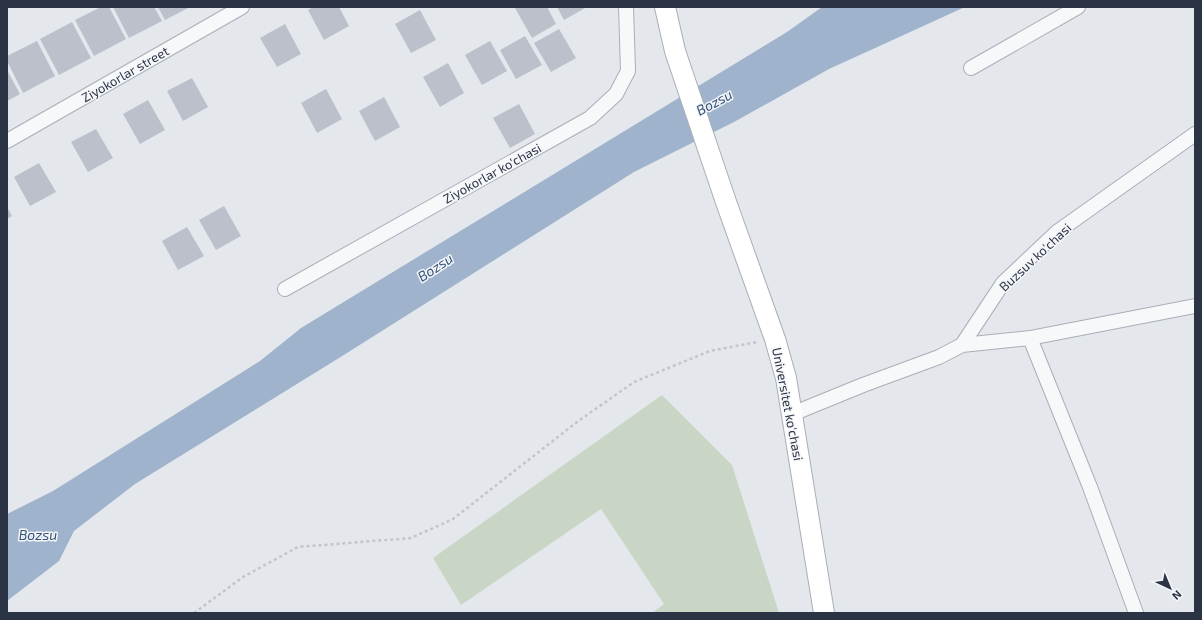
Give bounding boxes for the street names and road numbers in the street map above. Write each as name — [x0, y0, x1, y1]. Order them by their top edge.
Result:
street label: Ziyokorlar street — [79, 43, 172, 105]
street label: Ziyokorlar ko'chasi — [440, 139, 544, 207]
street label: Buzsuv ko'chasi — [996, 220, 1074, 294]
street label: Universitet ko'chasi — [769, 346, 807, 462]

